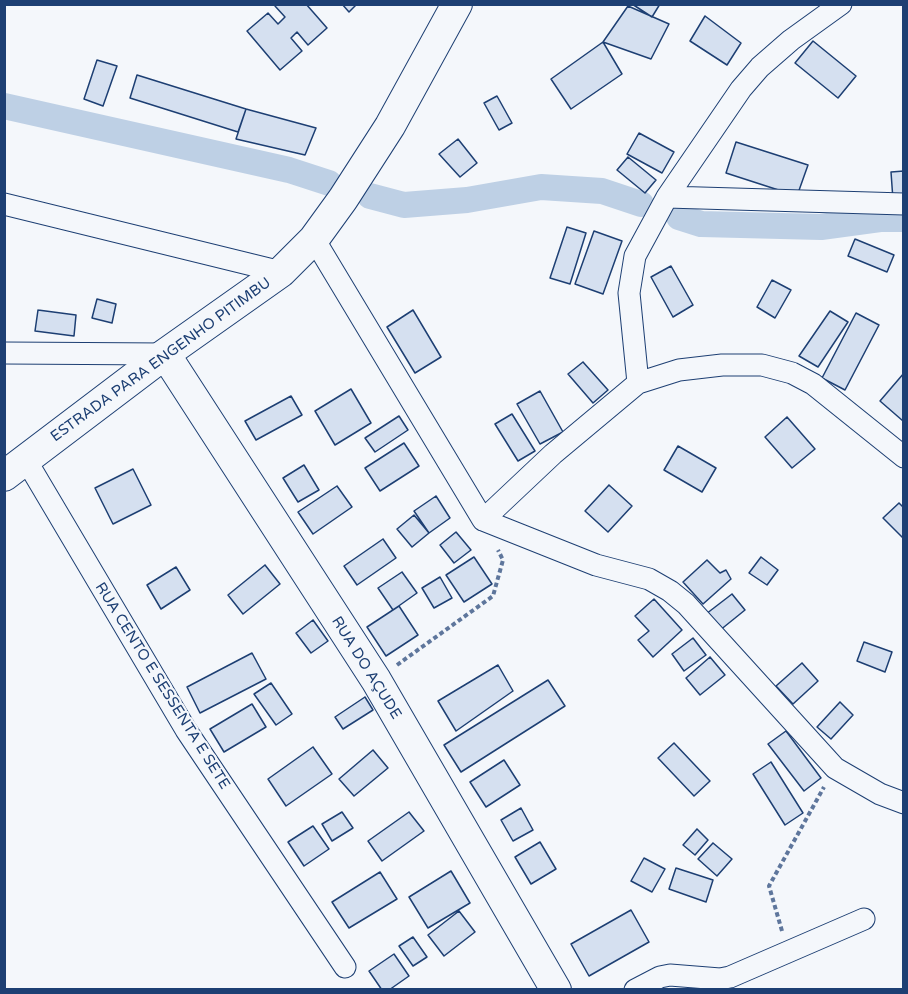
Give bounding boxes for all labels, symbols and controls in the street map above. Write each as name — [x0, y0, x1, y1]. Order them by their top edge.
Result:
street label: ESTRADA PARA ENGENHO PITIMBU — [47, 274, 275, 446]
street label: RUA CENTO E SESSENTA E SETE — [91, 579, 233, 793]
street label: RUA DO AÇUDE — [327, 613, 405, 723]

